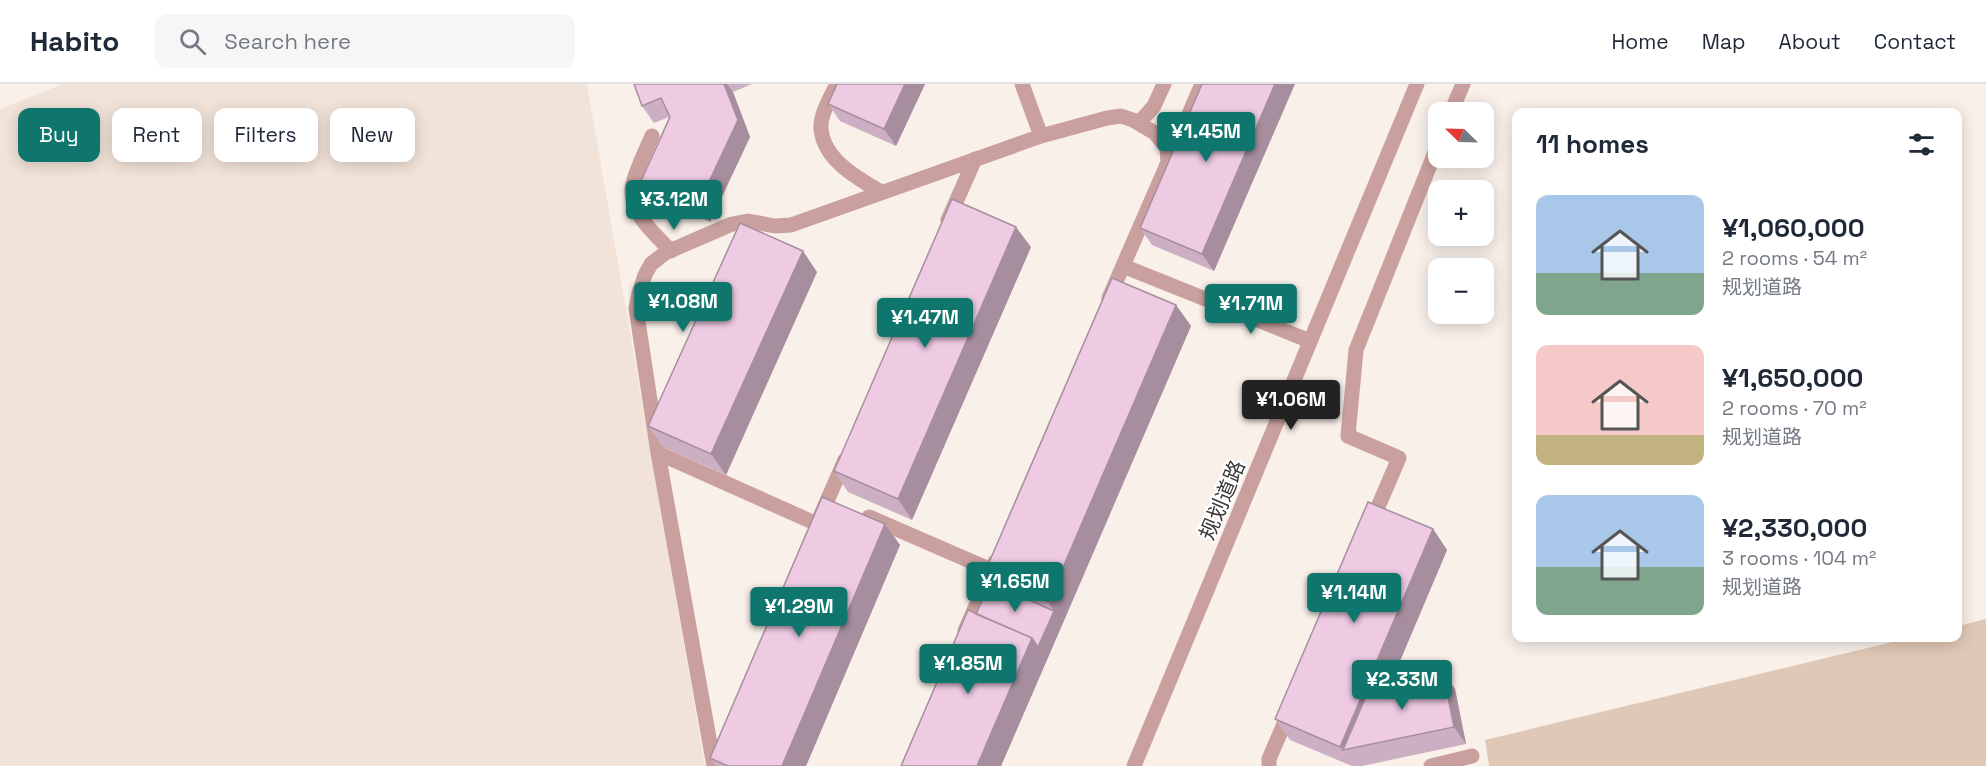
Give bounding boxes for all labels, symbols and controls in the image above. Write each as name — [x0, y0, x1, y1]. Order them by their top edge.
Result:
search box — [155, 14, 575, 68]
text: Habito — [30, 23, 119, 59]
icon: search — [176, 25, 209, 58]
text: Search here — [224, 27, 351, 55]
text: Home — [1611, 28, 1669, 55]
text: Map — [1702, 28, 1746, 55]
text: About — [1779, 28, 1841, 55]
text: Contact — [1874, 28, 1956, 55]
north arrow — [1428, 102, 1494, 168]
map controls — [1428, 102, 1494, 324]
chip: Buy — [18, 108, 100, 162]
chip: Rent — [112, 108, 202, 162]
chip: Filters — [214, 108, 318, 162]
chip: New — [330, 108, 415, 162]
pin: ¥1.45M — [1157, 112, 1255, 163]
text: ¥1.45M — [1171, 118, 1241, 144]
text: 11 homes — [1536, 127, 1649, 161]
icon: filters — [1905, 128, 1938, 161]
pin: ¥3.12M — [625, 180, 723, 231]
button: + — [1428, 180, 1494, 246]
text: ¥3.12M — [640, 186, 708, 212]
text: ¥1,060,000 — [1722, 211, 1865, 245]
icon: home — [1584, 219, 1656, 291]
text: 2 rooms · 54 m² — [1722, 245, 1867, 271]
button: − — [1428, 258, 1494, 324]
text: 规划道路 — [1722, 274, 1802, 300]
pin: ¥1.08M — [634, 282, 732, 333]
pin: ¥1.71M — [1202, 284, 1300, 335]
text: ¥1.08M — [648, 288, 718, 314]
text: ¥1.71M — [1219, 290, 1283, 316]
pin: ¥1.47M — [876, 298, 974, 349]
text: ¥1.47M — [891, 304, 959, 330]
text: ¥1,650,000 — [1722, 361, 1863, 395]
icon: home — [1584, 369, 1656, 441]
pin: ¥1.06M — [1242, 380, 1340, 431]
text: ¥1.06M — [1256, 386, 1326, 412]
text: 2 rooms · 70 m² — [1722, 395, 1866, 421]
text: 规划道路 — [1722, 424, 1802, 450]
street label: 规划道路 — [1193, 456, 1251, 544]
text: ¥2,330,000 — [1722, 511, 1867, 545]
icon: home — [1584, 519, 1656, 591]
text: 3 rooms · 104 m² — [1722, 545, 1876, 571]
pin: ¥1.65M — [966, 562, 1064, 613]
text: ¥1.65M — [980, 568, 1050, 594]
pin: ¥1.14M — [1305, 573, 1403, 624]
text: 规划道路 — [1722, 574, 1802, 600]
text: ¥1.14M — [1321, 579, 1387, 605]
pin: ¥1.29M — [750, 587, 848, 638]
text: ¥1.29M — [764, 593, 834, 619]
pin: ¥1.85M — [919, 644, 1017, 695]
text: ¥1.85M — [933, 650, 1003, 676]
pin: ¥2.33M — [1353, 660, 1451, 711]
text: ¥2.33M — [1366, 666, 1438, 692]

